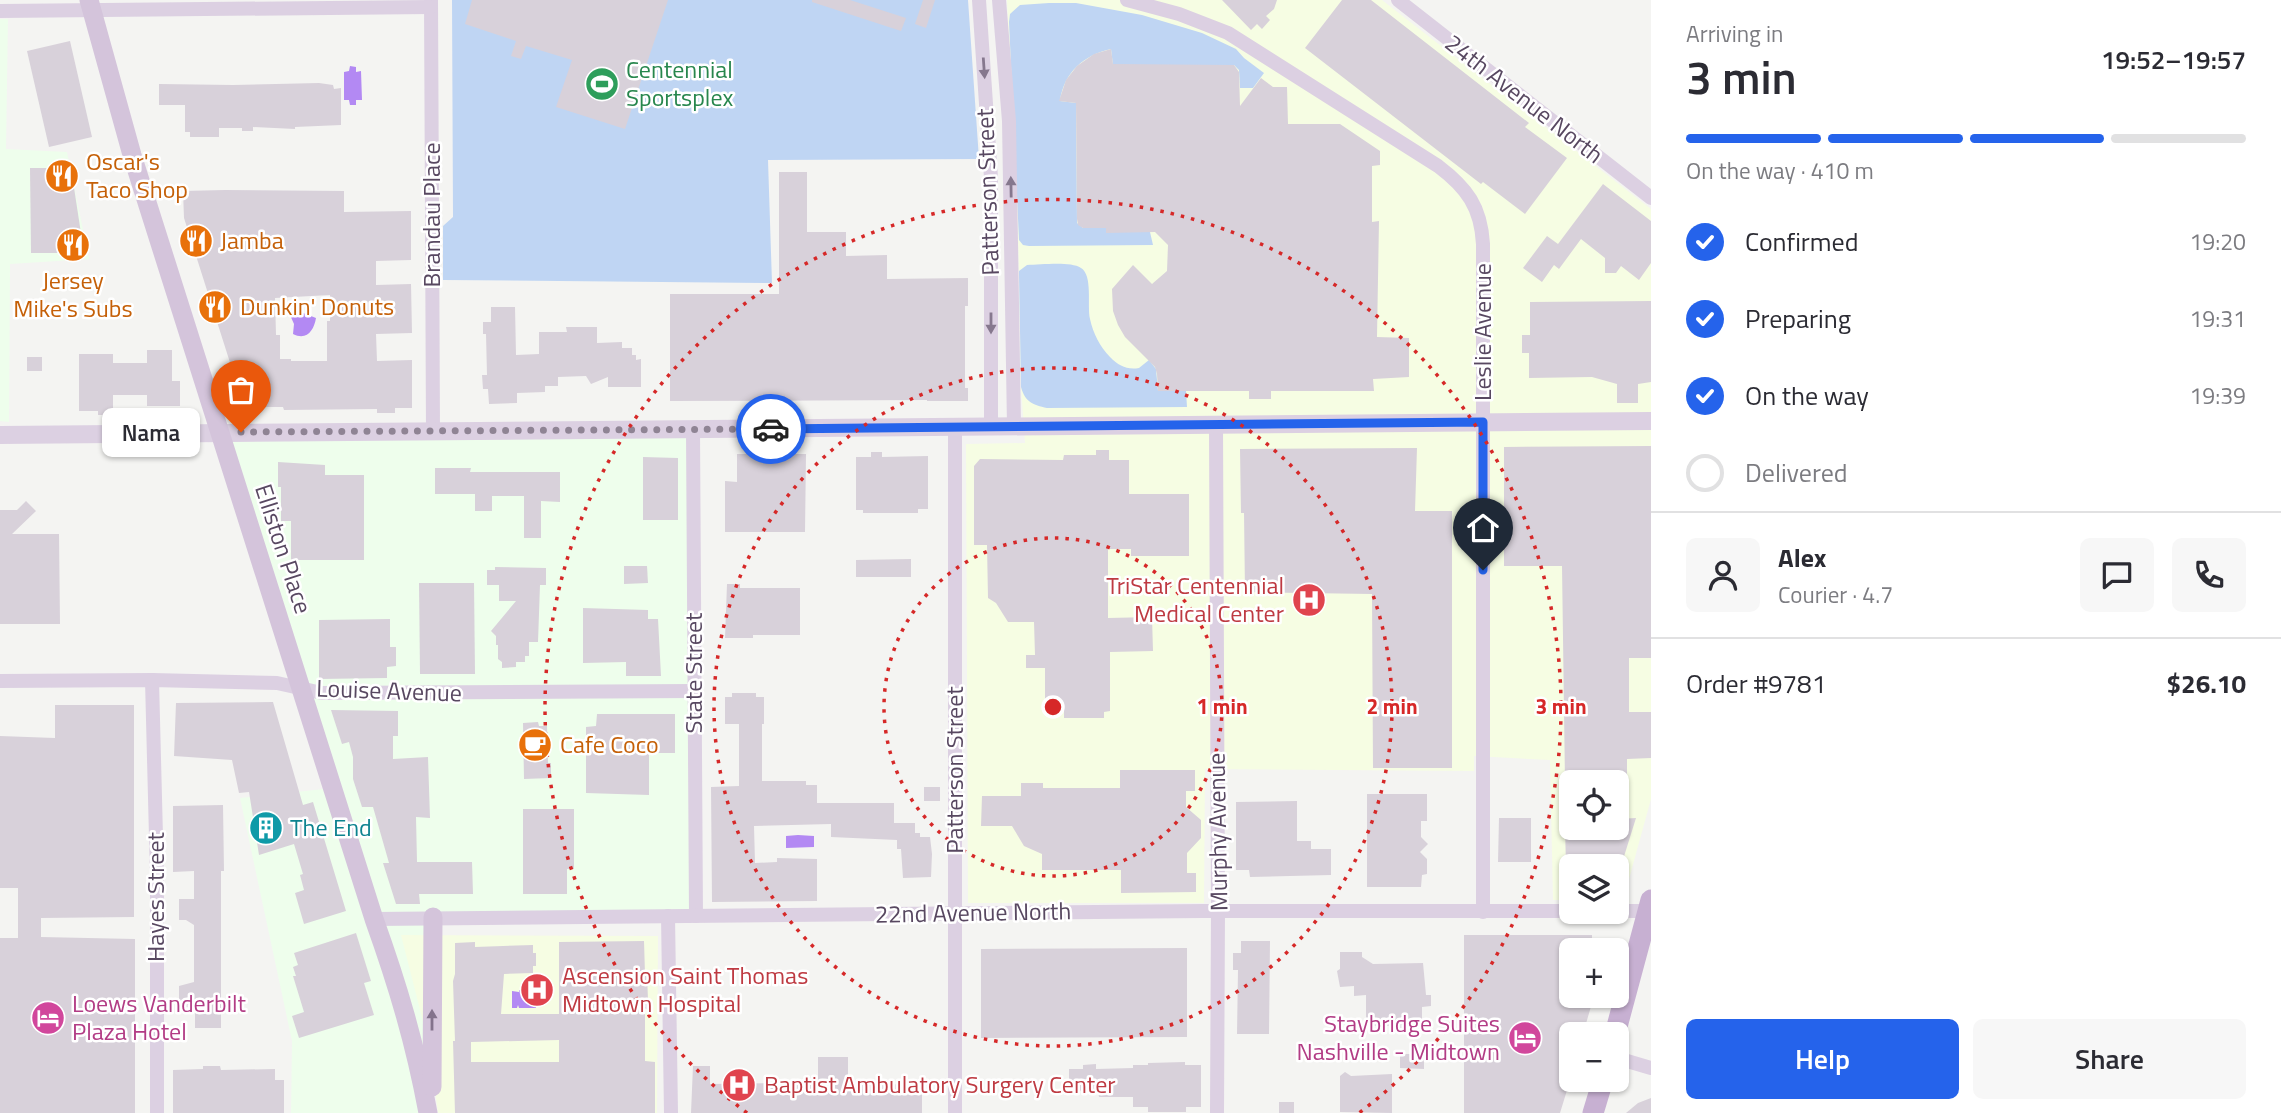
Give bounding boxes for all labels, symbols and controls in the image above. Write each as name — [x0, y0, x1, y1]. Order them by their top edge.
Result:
text: Arriving in — [1686, 16, 1783, 51]
street label: 24th Avenue North — [1438, 25, 1611, 172]
text: 19:52–19:57 — [2101, 40, 2246, 79]
text: 3 min — [1686, 42, 1797, 112]
place label: Centennial Sportsplex — [626, 51, 733, 115]
one-way arrow — [979, 57, 990, 79]
sports icon: Centennial Sportsplex — [583, 65, 621, 103]
street label: Patterson Street — [966, 107, 1008, 276]
place label: Oscar's Taco Shop — [86, 143, 188, 207]
street label: Brandau Place — [413, 143, 449, 287]
text: On the way · 410 m — [1686, 153, 1874, 188]
restaurant icon: Oscar's Taco Shop — [43, 157, 81, 195]
one-way arrow — [1005, 175, 1016, 197]
restaurant icon: Jamba — [177, 222, 215, 260]
place label: Jamba — [220, 222, 284, 258]
text: Confirmed — [1745, 222, 1859, 261]
icon: check — [1686, 223, 1724, 261]
text: 19:20 — [2189, 224, 2246, 259]
restaurant icon: Jersey Mike's Subs — [54, 226, 92, 264]
place label: Jersey Mike's Subs — [13, 262, 133, 326]
street label: Leslie Avenue — [1464, 263, 1500, 401]
restaurant icon: Dunkin' Donuts — [196, 288, 234, 326]
place label: Dunkin' Donuts — [240, 288, 394, 324]
text: Preparing — [1745, 299, 1851, 338]
icon: check — [1686, 300, 1724, 338]
text: 19:31 — [2189, 301, 2246, 336]
one-way arrow — [985, 312, 997, 334]
pin — [211, 360, 271, 432]
icon: bag — [222, 371, 260, 409]
text: On the way — [1745, 376, 1869, 415]
icon: check — [1686, 377, 1724, 415]
text: 19:39 — [2189, 378, 2246, 413]
courier — [736, 394, 806, 464]
callout: Nama — [101, 408, 199, 457]
icon: car — [752, 410, 790, 448]
text: Nama — [122, 415, 180, 450]
text: Delivered — [1745, 453, 1848, 492]
street label: Elliston Place — [246, 479, 322, 618]
pin — [1453, 498, 1513, 570]
icon: home — [1464, 509, 1502, 547]
button: person — [1686, 538, 1760, 612]
text: Alex — [1778, 538, 1826, 577]
button: chat — [2080, 538, 2154, 612]
button: phone — [2172, 538, 2246, 612]
place label: TriStar Centennial Medical Center — [1106, 567, 1284, 631]
text: Courier · 4.7 — [1778, 577, 1893, 612]
hospital icon: TriStar Centennial Medical Center — [1290, 581, 1328, 619]
street label: State Street — [675, 612, 711, 733]
text: Order #9781 — [1686, 664, 1826, 703]
text: $26.10 — [2167, 664, 2246, 703]
street label: Louise Avenue — [316, 669, 462, 711]
street label: Patterson Street — [936, 686, 972, 854]
text: 1 min — [1196, 690, 1248, 722]
text: 2 min — [1366, 690, 1418, 722]
text: 3 min — [1535, 690, 1587, 722]
centre of rings — [1041, 695, 1065, 719]
cafe icon: Cafe Coco — [516, 726, 554, 764]
place label: Cafe Coco — [560, 726, 659, 762]
street label: Murphy Avenue — [1198, 752, 1236, 912]
map controls — [1559, 770, 1629, 1092]
button: locate — [1559, 770, 1629, 840]
building icon: The End — [247, 809, 285, 847]
place label: The End — [290, 809, 372, 845]
street label: Hayes Street — [137, 831, 173, 962]
button: layers — [1559, 854, 1629, 924]
street label: 22nd Avenue North — [874, 892, 1072, 932]
button: + — [1559, 938, 1629, 1008]
place label: Ascension Saint Thomas Midtown Hospital — [562, 957, 808, 1021]
hospital icon: Ascension Saint Thomas Midtown Hospital — [518, 971, 556, 1009]
place label: Loews Vanderbilt Plaza Hotel — [72, 985, 246, 1049]
hotel icon: Loews Vanderbilt Plaza Hotel — [29, 999, 67, 1037]
place label: Staybridge Suites Nashville - Midtown — [1296, 1005, 1500, 1069]
one-way arrow — [426, 1009, 438, 1031]
hotel icon: Staybridge Suites Nashville - Midtown — [1506, 1019, 1544, 1057]
button: Help — [1686, 1019, 1959, 1099]
button: Share — [1973, 1019, 2246, 1099]
button: − — [1559, 1022, 1629, 1092]
hospital icon: Baptist Ambulatory Surgery Center — [720, 1066, 758, 1104]
place label: Baptist Ambulatory Surgery Center — [764, 1066, 1116, 1102]

